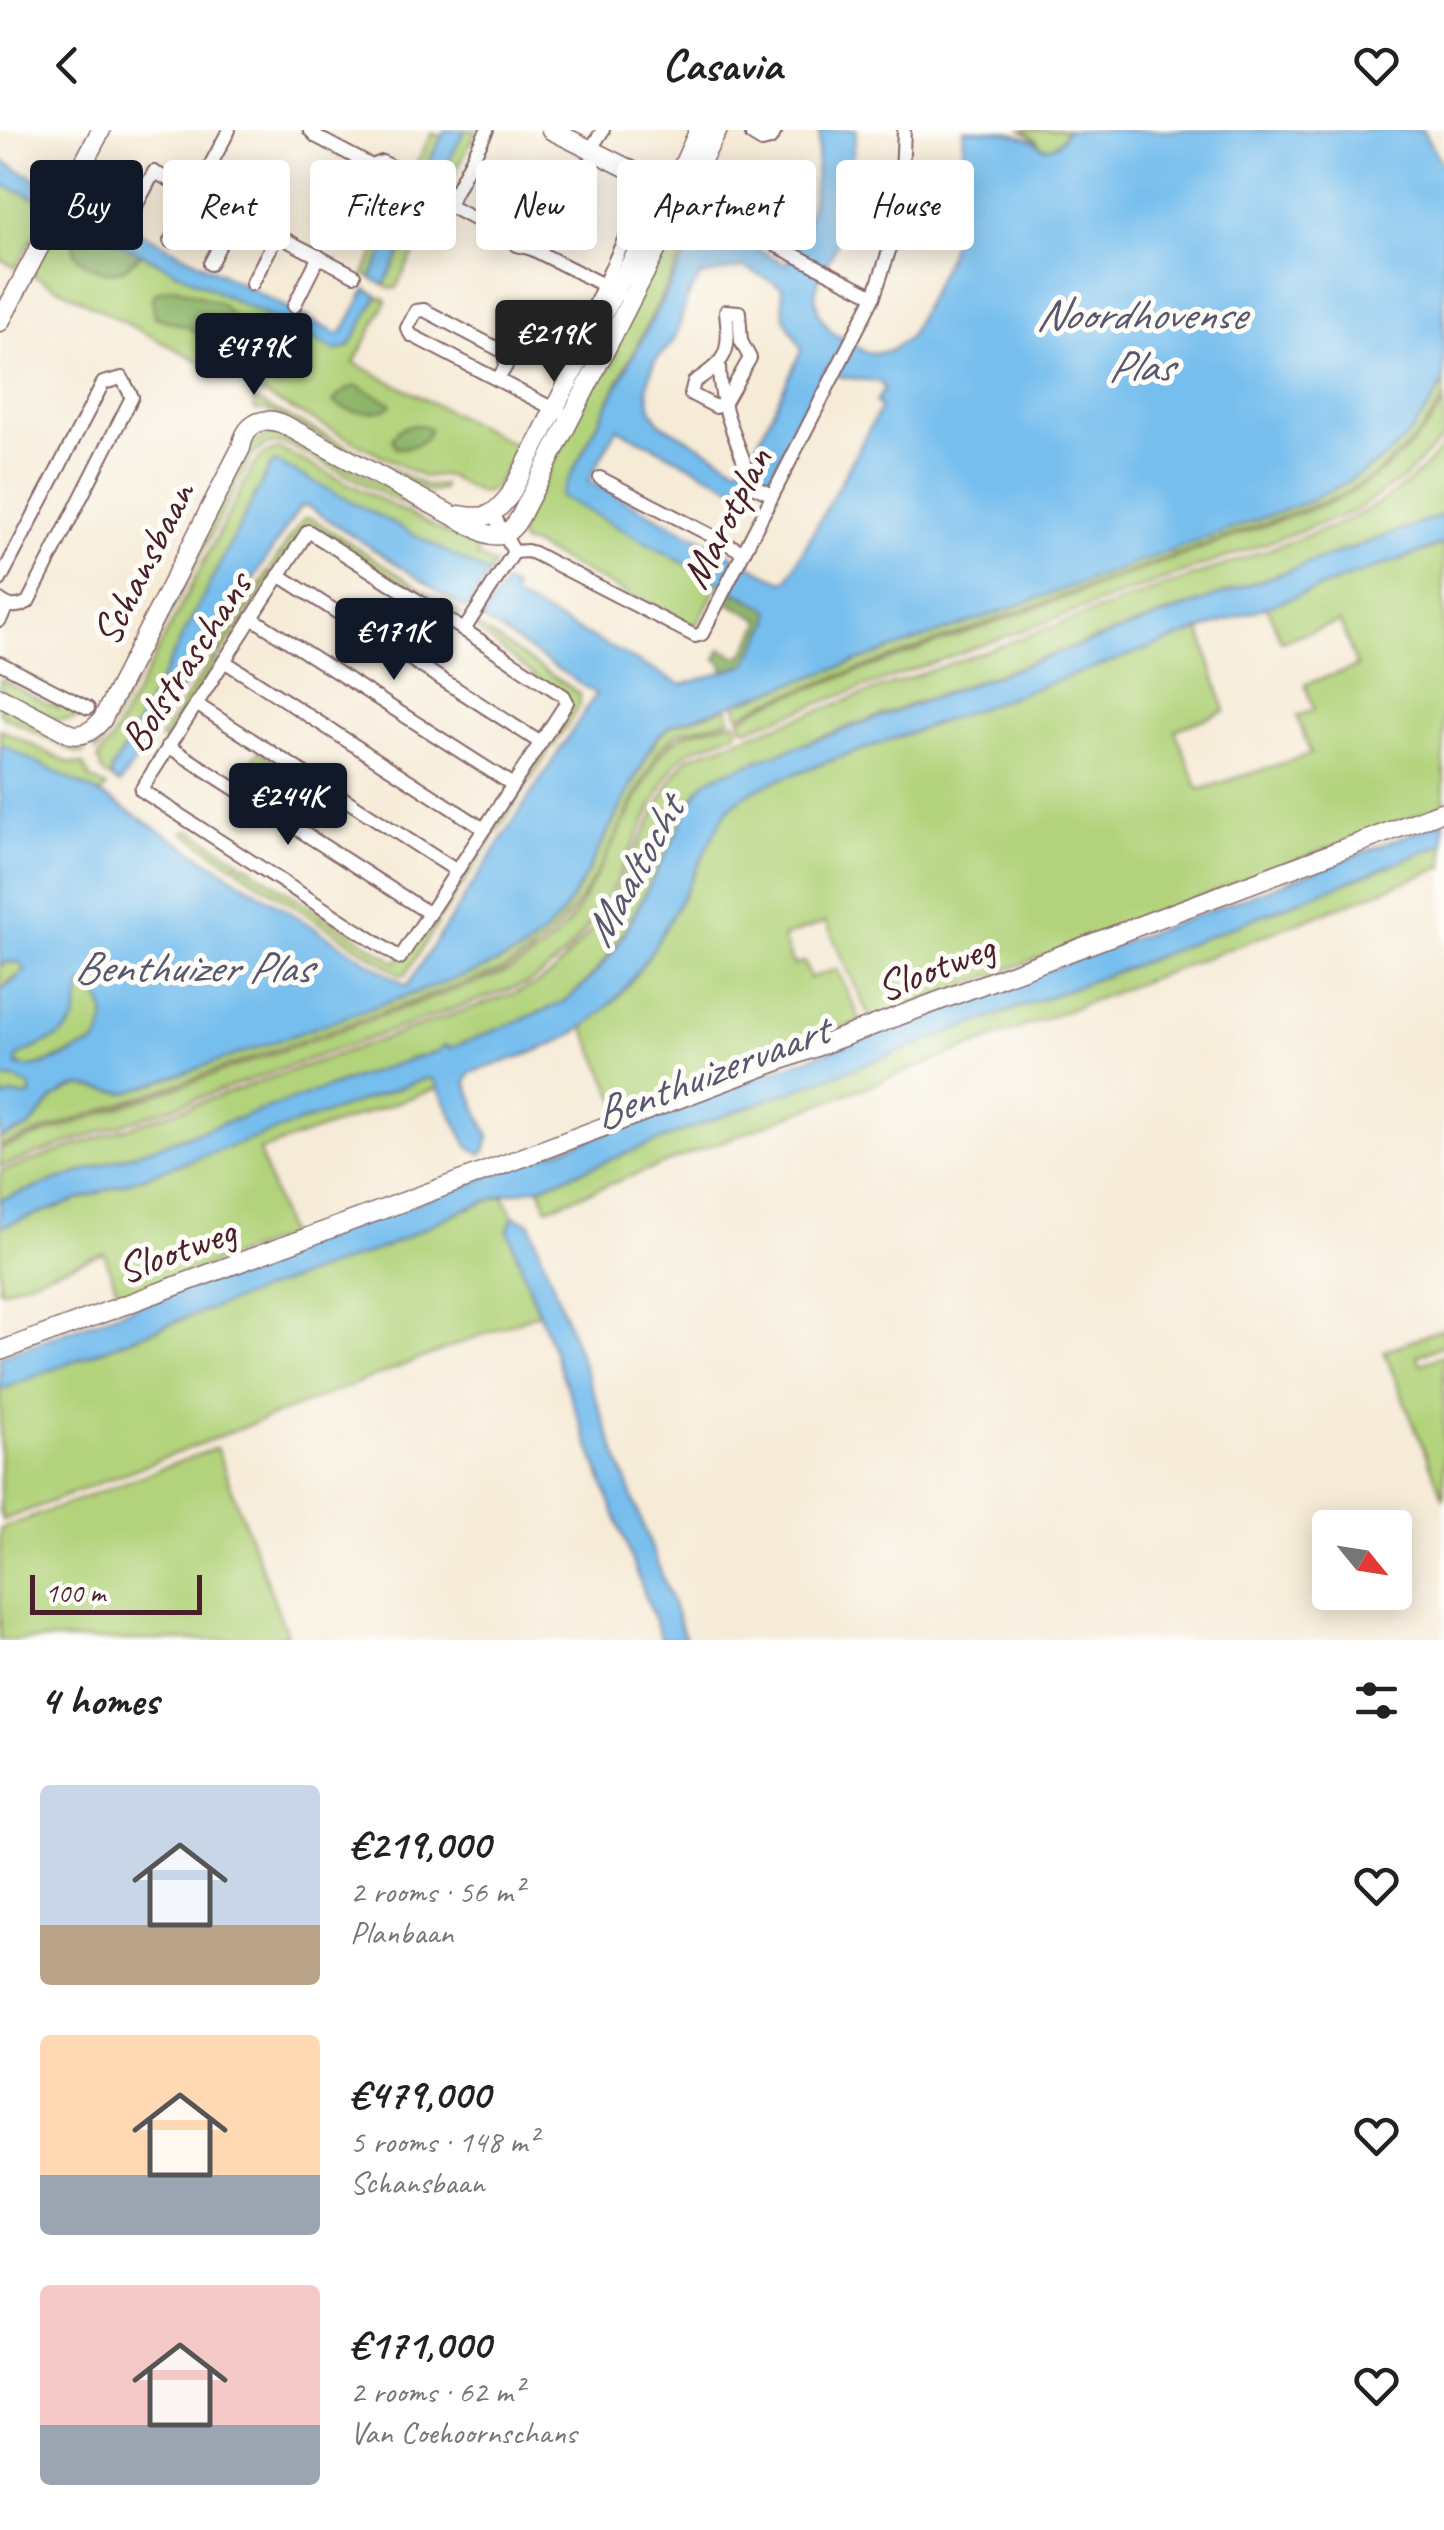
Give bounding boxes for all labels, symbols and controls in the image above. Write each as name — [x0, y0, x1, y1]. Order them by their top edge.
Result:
text: Casavia — [662, 37, 782, 94]
icon: back — [40, 38, 95, 93]
icon: heart — [1349, 38, 1404, 93]
chip: Buy — [30, 160, 143, 250]
chip: Rent — [163, 160, 290, 250]
chip: Filters — [310, 160, 456, 250]
chip: New — [476, 160, 597, 250]
chip: Apartment — [617, 160, 816, 250]
chip: House — [836, 160, 974, 250]
water label: Noordhovense Plas — [1036, 286, 1251, 395]
pin: €219K — [484, 300, 624, 385]
text: €219K — [517, 312, 591, 353]
pin: €479K — [184, 313, 324, 398]
text: €479K — [217, 325, 291, 366]
street label: Marotplan — [668, 437, 785, 597]
street label: Schansbaan — [80, 471, 208, 654]
street label: Bolstraschans — [109, 559, 266, 762]
pin: €171K — [324, 598, 464, 683]
text: €171K — [357, 610, 431, 651]
pin: €244K — [218, 763, 358, 848]
text: €244K — [251, 775, 325, 816]
water label: Maaltocht — [569, 780, 701, 956]
street label: Slootweg — [869, 920, 1004, 1014]
water label: Benthuizer Plas — [74, 939, 319, 996]
water label: Benthuizervaart — [585, 999, 843, 1143]
street label: Slootweg — [110, 1204, 245, 1296]
north arrow — [1312, 1510, 1412, 1610]
map controls — [1312, 1510, 1412, 1610]
scale bar — [30, 1570, 202, 1614]
text: 100 m — [45, 1575, 105, 1610]
icon: filters — [1349, 1673, 1404, 1728]
text: 4 homes — [40, 1674, 159, 1727]
text: €219,000 — [350, 1818, 490, 1871]
icon: home — [120, 1825, 240, 1945]
icon: heart — [1349, 1858, 1404, 1913]
text: 2 rooms · 56 m² — [350, 1871, 523, 1912]
text: Planbaan — [350, 1912, 453, 1953]
text: €479,000 — [350, 2068, 490, 2121]
icon: home — [120, 2075, 240, 2195]
icon: heart — [1349, 2108, 1404, 2163]
text: 5 rooms · 148 m² — [350, 2121, 537, 2162]
text: Schansbaan — [350, 2162, 484, 2203]
text: €171,000 — [350, 2318, 490, 2371]
icon: home — [120, 2325, 240, 2445]
icon: heart — [1349, 2358, 1404, 2413]
text: 2 rooms · 62 m² — [350, 2371, 523, 2412]
text: Van Coehoornschans — [350, 2412, 577, 2453]

